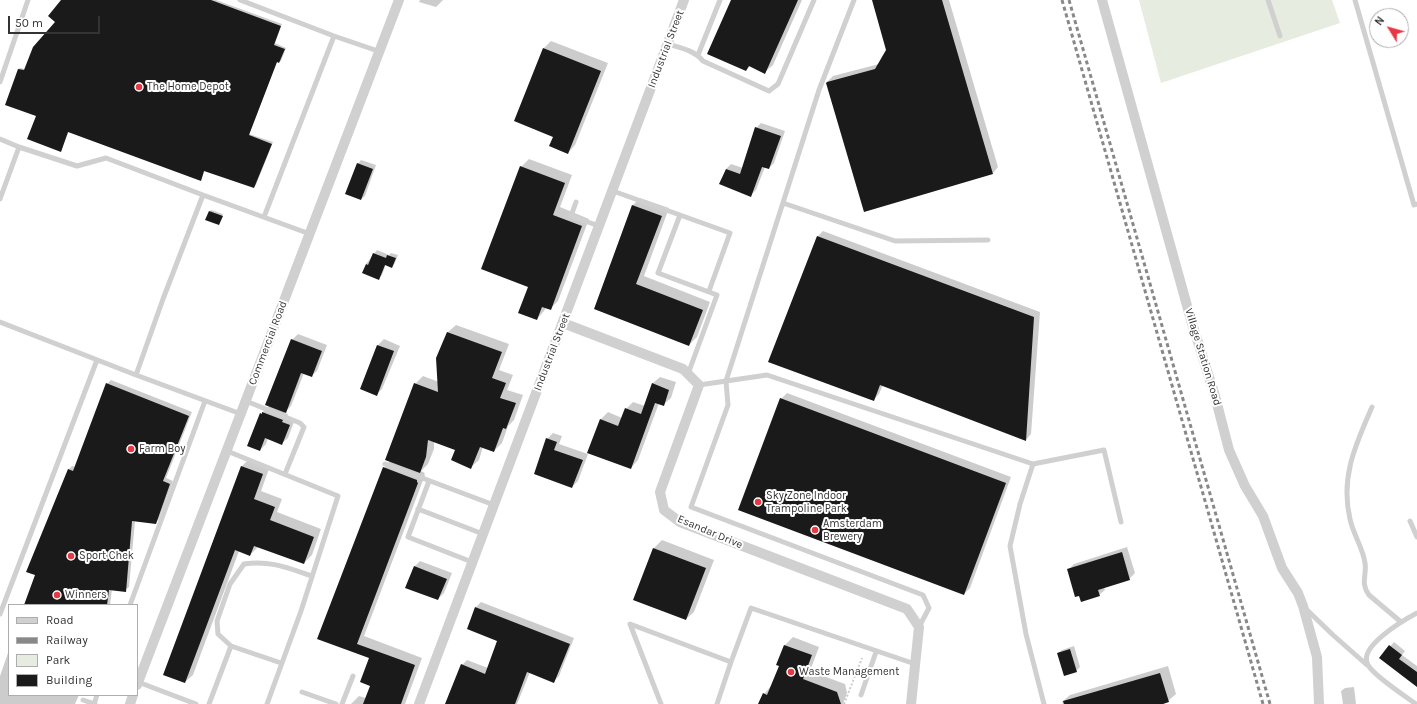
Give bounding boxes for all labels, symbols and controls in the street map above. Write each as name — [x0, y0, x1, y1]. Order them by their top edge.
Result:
scale bar — [10, 8, 102, 34]
street label: Industrial Street — [645, 8, 687, 90]
north arrow — [1369, 8, 1409, 48]
text: N — [1372, 14, 1387, 28]
text: 50 m — [15, 16, 43, 30]
place label: The Home Depot — [147, 80, 229, 94]
marker: The Home Depot — [134, 82, 144, 92]
street label: Commercial Road — [246, 299, 290, 387]
street label: Village Station Road — [1182, 307, 1224, 407]
street label: Industrial Street — [531, 311, 573, 393]
place label: Farm Boy — [139, 442, 185, 456]
marker: Farm Boy — [126, 444, 136, 454]
place label: Sky Zone Indoor Trampoline Park — [766, 489, 847, 515]
marker: Sky Zone Indoor Trampoline Park — [753, 497, 763, 507]
street label: Esandar Drive — [675, 512, 745, 552]
place label: Amsterdam Brewery — [823, 517, 882, 543]
marker: Amsterdam Brewery — [810, 525, 820, 535]
place label: Sport Chek — [79, 549, 134, 563]
marker: Sport Chek — [66, 551, 76, 561]
place label: Winners — [65, 588, 107, 602]
marker: Winners — [52, 590, 62, 600]
legend — [8, 604, 138, 696]
text: Road — [46, 613, 74, 627]
text: Railway — [46, 633, 88, 647]
text: Park — [46, 653, 70, 667]
place label: Waste Management — [799, 665, 899, 679]
marker: Waste Management — [786, 667, 796, 677]
text: Building — [46, 673, 92, 687]

